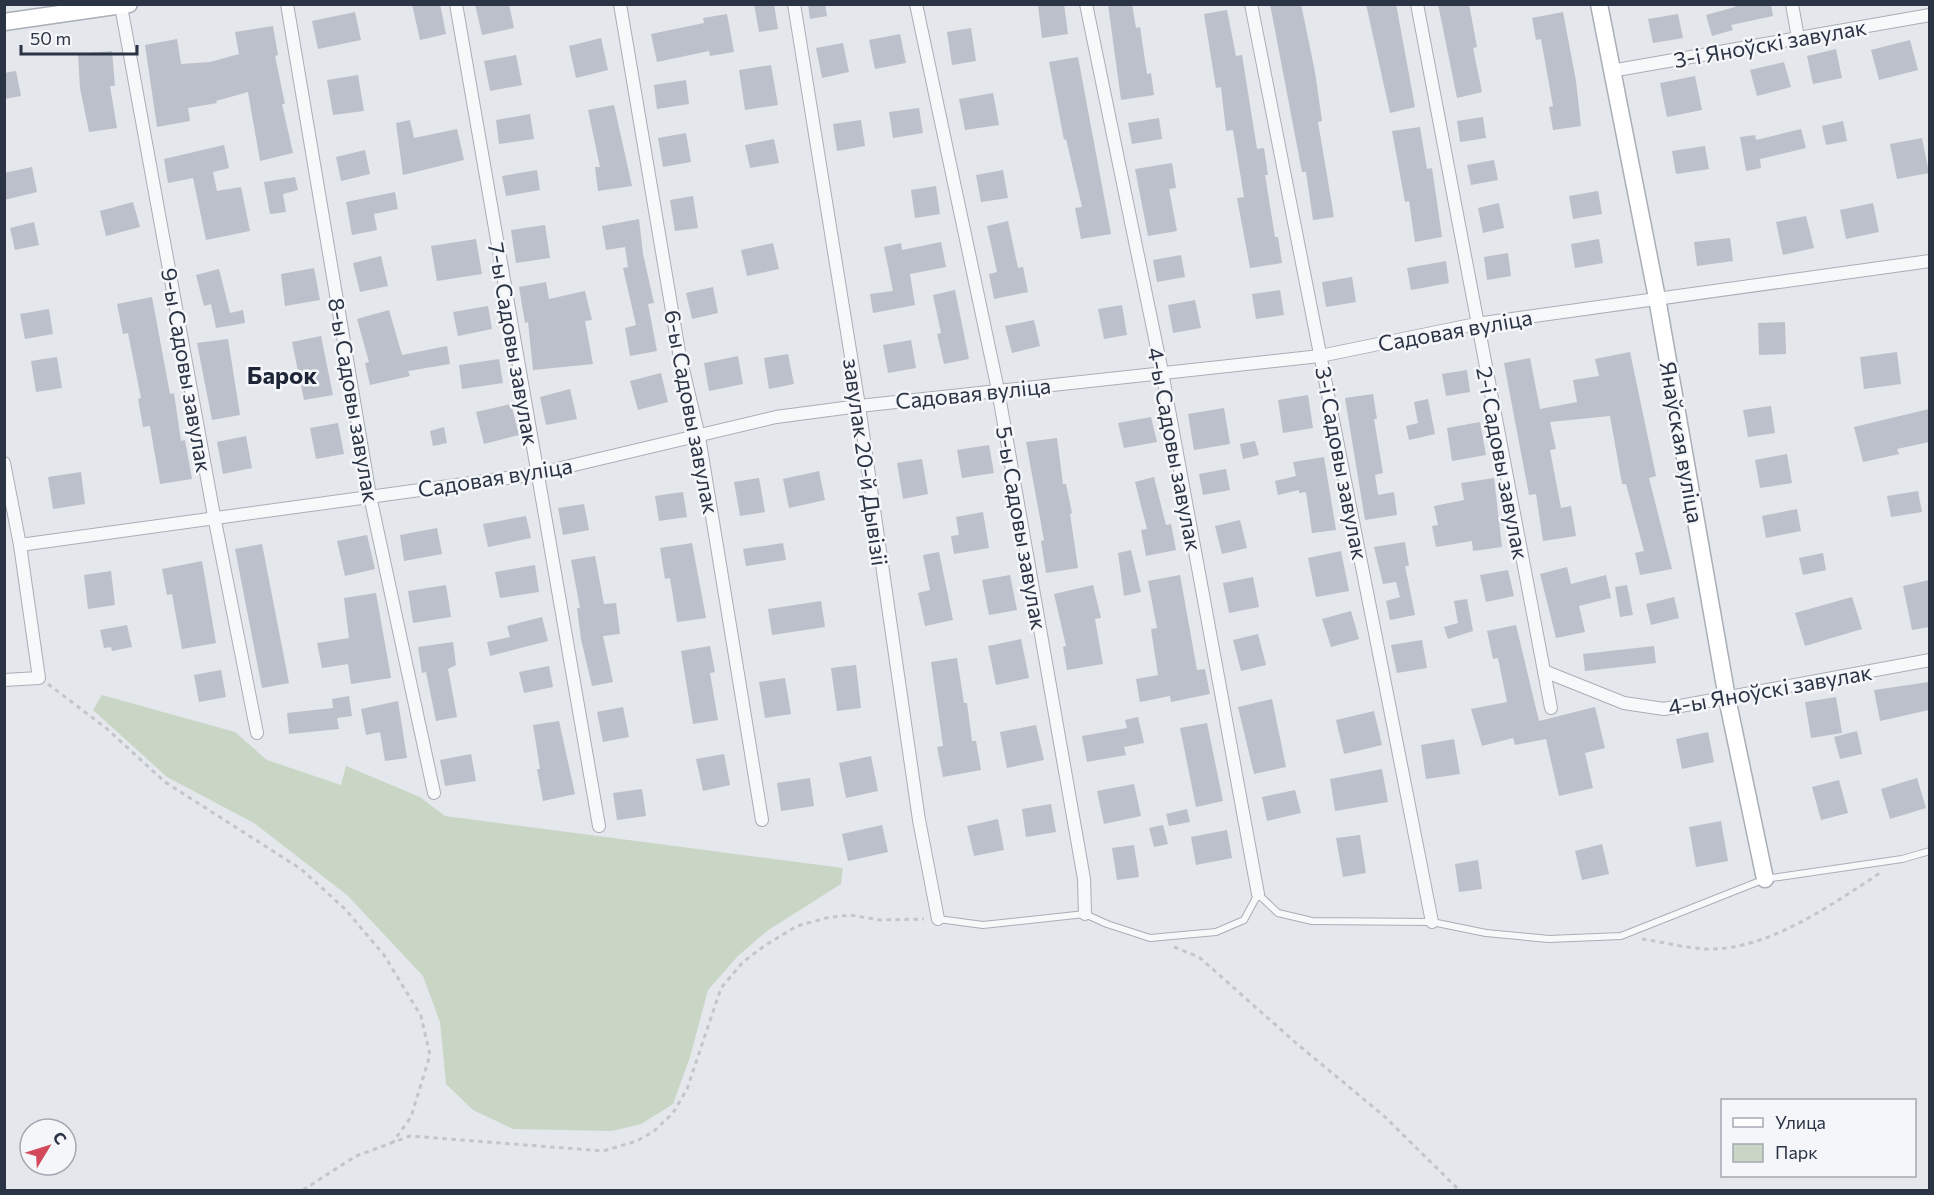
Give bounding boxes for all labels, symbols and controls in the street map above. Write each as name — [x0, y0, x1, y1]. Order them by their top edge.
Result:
street label: 3-і Яноўскі завулак — [1671, 13, 1869, 73]
scale bar — [21, 18, 136, 56]
text: 50 m — [30, 27, 71, 49]
street label: 7-ы Садовы завулак — [483, 240, 545, 448]
street label: 9-ы Садовы завулак — [156, 266, 218, 475]
street label: 8-ы Садовы завулак — [323, 296, 385, 505]
street label: Садовая вуліца — [1376, 303, 1534, 357]
street label: 6-ы Садовы завулак — [659, 308, 725, 517]
street label: 4-ы Садовы завулак — [1142, 345, 1208, 553]
street label: завулак 20-й Дывізіі — [838, 356, 894, 568]
street label: Янаўская вуліца — [1654, 359, 1710, 525]
district label: Барок — [247, 360, 317, 389]
street label: 3-і Садовы завулак — [1310, 364, 1374, 562]
street label: 2-і Садовы завулак — [1471, 364, 1535, 562]
street label: Садовая вуліца — [894, 371, 1052, 415]
street label: 5-ы Садовы завулак — [991, 424, 1053, 632]
street label: Садовая вуліца — [416, 451, 574, 503]
street label: 4-ы Яноўскі завулак — [1666, 658, 1874, 720]
legend — [1721, 1099, 1916, 1177]
text: Улица — [1775, 1111, 1826, 1133]
north arrow — [18, 1117, 78, 1177]
text: С — [49, 1127, 71, 1148]
text: Парк — [1775, 1141, 1818, 1163]

